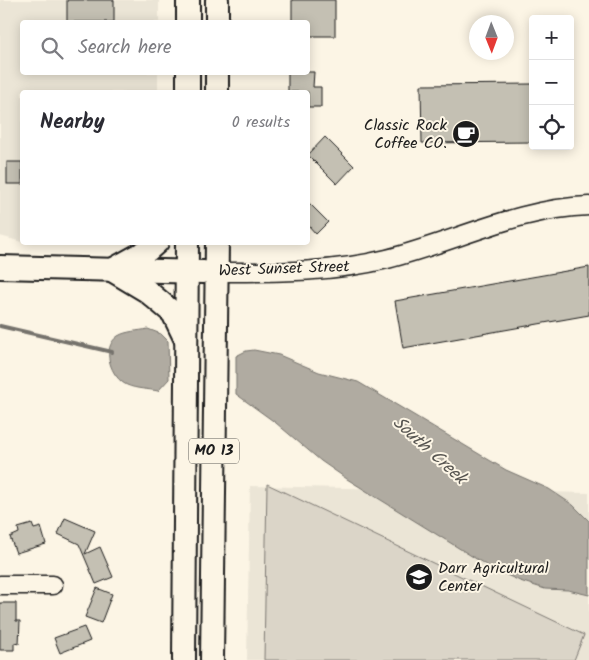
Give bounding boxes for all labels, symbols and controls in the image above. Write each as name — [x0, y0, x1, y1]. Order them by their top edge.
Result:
north arrow — [469, 15, 514, 60]
map controls — [529, 15, 574, 150]
button: + — [529, 15, 574, 60]
search box — [20, 20, 310, 75]
text: Search here — [78, 33, 172, 63]
icon: search — [38, 34, 66, 62]
button: − — [529, 60, 574, 105]
button: locate — [529, 105, 574, 150]
text: Nearby — [40, 106, 105, 139]
text: 0 results — [232, 110, 290, 135]
place label: Classic Rock Coffee CO. — [364, 113, 447, 156]
cafe icon: Classic Rock Coffee CO. — [451, 119, 481, 149]
street label: West Sunset Street — [218, 254, 351, 284]
water label: South Creek — [385, 410, 475, 494]
road number: MO 13 — [189, 438, 239, 464]
place label: Darr Agricultural Center — [438, 556, 549, 599]
school or university icon: Darr Agricultural Center — [404, 562, 434, 592]

